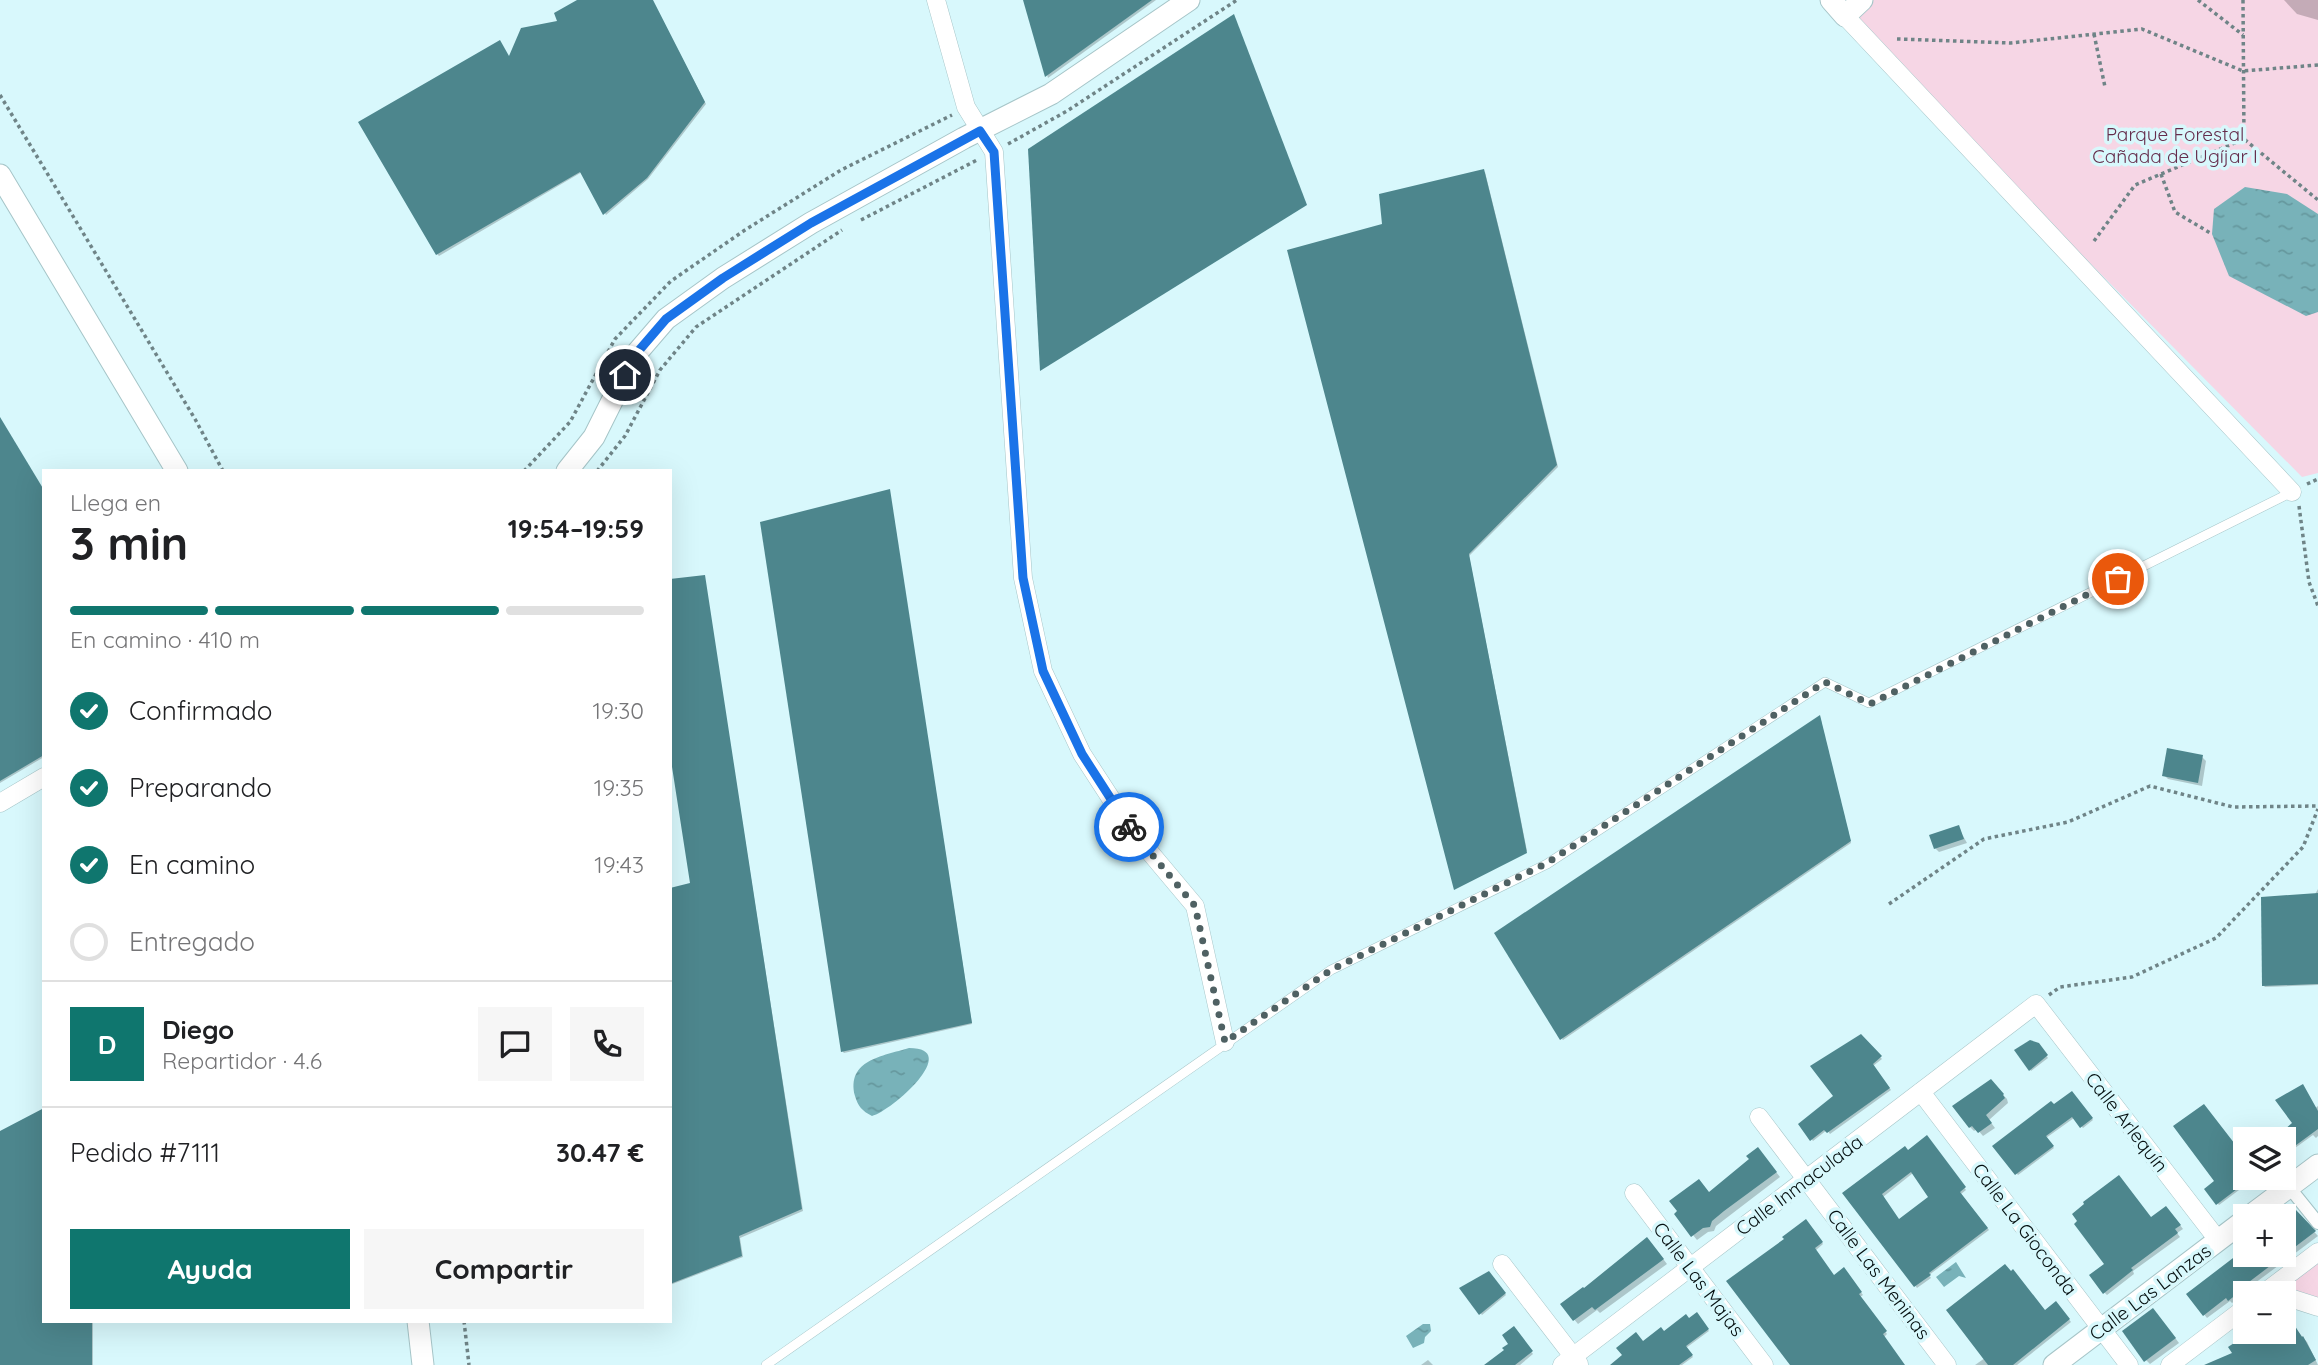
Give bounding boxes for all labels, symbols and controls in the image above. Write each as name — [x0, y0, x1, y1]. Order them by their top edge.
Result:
park label: Parque Forestal Cañada de Ugíjar I — [2092, 122, 2258, 168]
pin — [595, 345, 655, 405]
icon: home — [606, 356, 644, 394]
text: Llega en — [70, 488, 161, 517]
text: 19:54–19:59 — [508, 512, 644, 545]
text: 3 min — [70, 514, 188, 572]
pin — [2088, 549, 2148, 609]
icon: bag — [2099, 560, 2137, 598]
text: En camino · 410 m — [70, 625, 260, 654]
icon: check — [70, 692, 108, 730]
text: Confirmado — [129, 694, 273, 727]
text: 19:30 — [593, 696, 644, 725]
icon: check — [70, 769, 108, 807]
text: Preparando — [129, 771, 272, 804]
text: 19:35 — [594, 773, 644, 802]
courier — [1094, 792, 1164, 862]
icon: bike — [1110, 808, 1148, 846]
icon: check — [70, 846, 108, 884]
text: En camino — [129, 848, 255, 881]
text: 19:43 — [594, 850, 644, 879]
text: Entregado — [129, 925, 255, 958]
button: chat — [478, 1007, 552, 1081]
button: phone — [570, 1007, 644, 1081]
text: Diego — [162, 1013, 234, 1046]
text: D — [98, 1028, 116, 1061]
text: Repartidor · 4.6 — [162, 1046, 322, 1075]
street label: Calle Arlequín — [2081, 1067, 2173, 1177]
map controls — [2233, 1127, 2296, 1344]
button: layers — [2233, 1127, 2296, 1190]
street label: Calle Inmaculada — [1731, 1130, 1867, 1240]
text: Pedido #7111 — [70, 1136, 220, 1169]
text: 30.47 € — [556, 1136, 644, 1169]
street label: Calle La Gioconda — [1967, 1158, 2083, 1300]
street label: Calle Las Meninas — [1822, 1204, 1936, 1344]
button: + — [2233, 1204, 2296, 1267]
street label: Calle Las Majas — [1648, 1217, 1750, 1341]
button: Ayuda — [70, 1229, 350, 1309]
button: Compartir — [364, 1229, 644, 1309]
street label: Calle Las Lanzas — [2084, 1238, 2216, 1346]
button: − — [2233, 1281, 2296, 1344]

